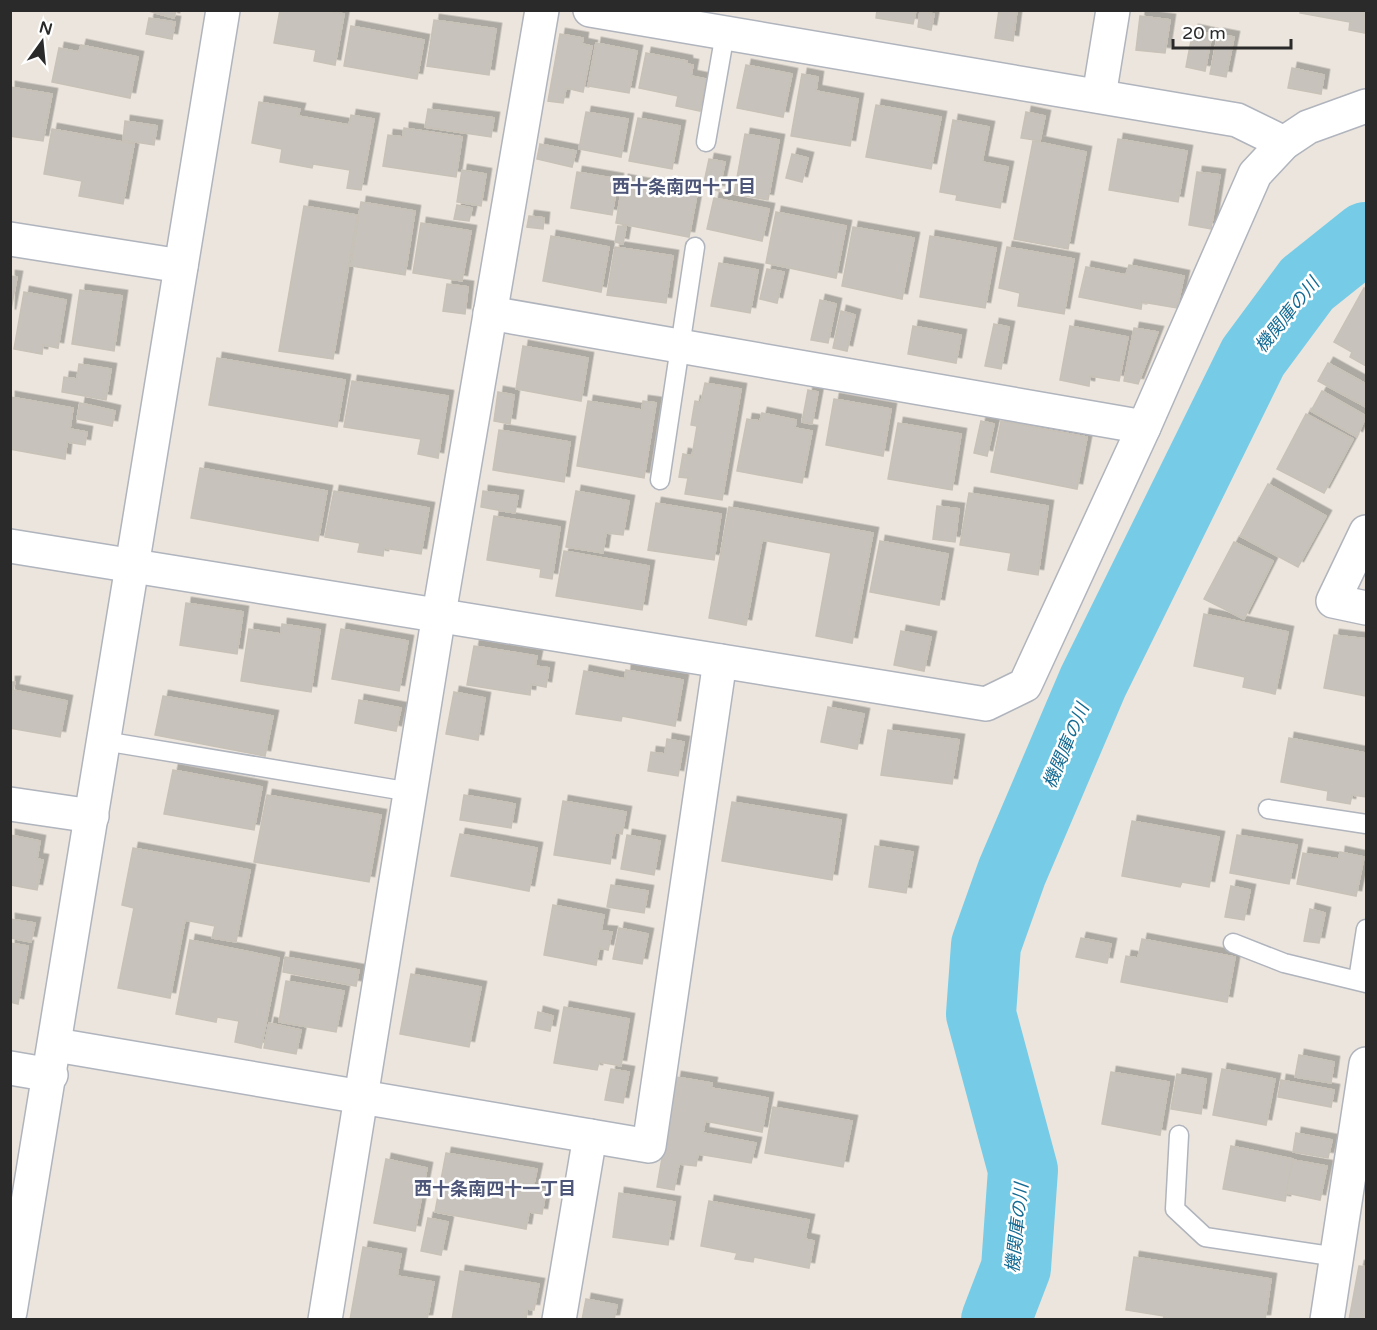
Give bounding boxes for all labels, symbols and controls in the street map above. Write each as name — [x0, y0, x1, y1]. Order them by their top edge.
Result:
north arrow — [12, 12, 72, 72]
scale bar — [1173, 12, 1292, 50]
text: N — [37, 17, 54, 40]
text: 20 m — [1182, 22, 1226, 44]
district label: 西十条南四十丁目 — [612, 176, 756, 198]
water label: 機関庫の川 — [1250, 272, 1325, 357]
water label: 機関庫の川 — [1038, 698, 1094, 792]
district label: 西十条南四十一丁目 — [414, 1178, 576, 1200]
water label: 機関庫の川 — [1001, 1180, 1033, 1274]

